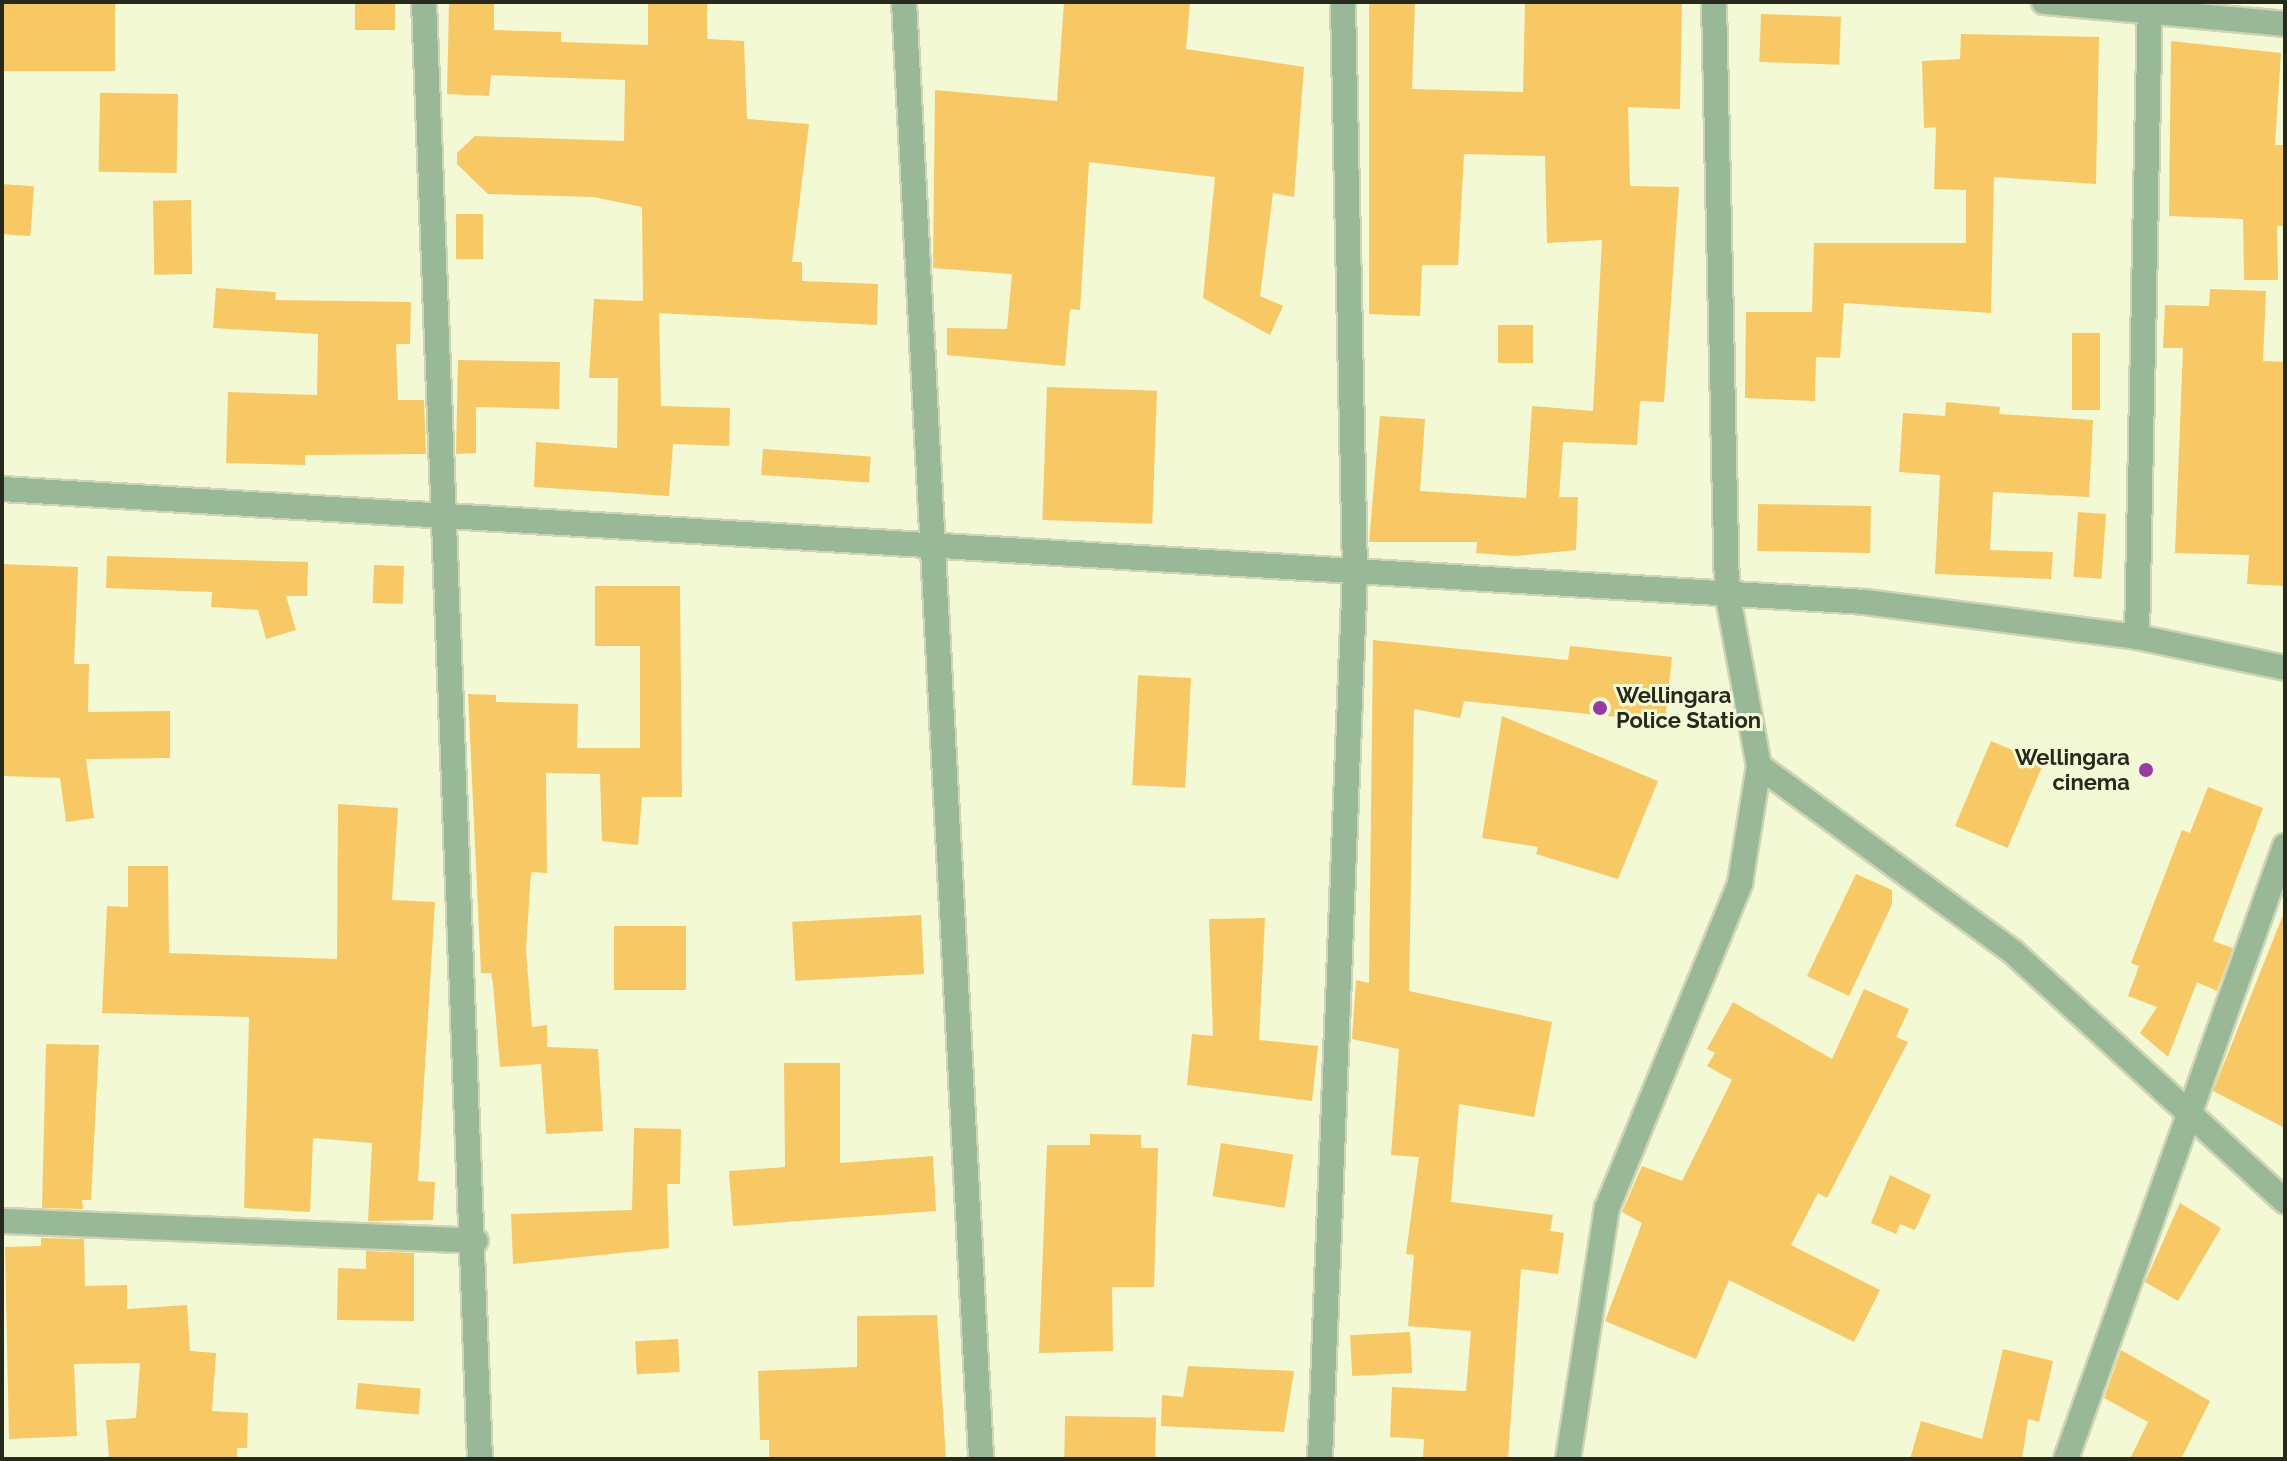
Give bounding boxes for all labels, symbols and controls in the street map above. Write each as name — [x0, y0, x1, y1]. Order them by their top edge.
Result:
place label: Wellingara Police Station — [1616, 682, 1761, 734]
marker: Wellingara Police Station — [1591, 699, 1609, 717]
place label: Wellingara cinema — [2015, 744, 2130, 796]
marker: Wellingara cinema — [2137, 761, 2155, 779]

